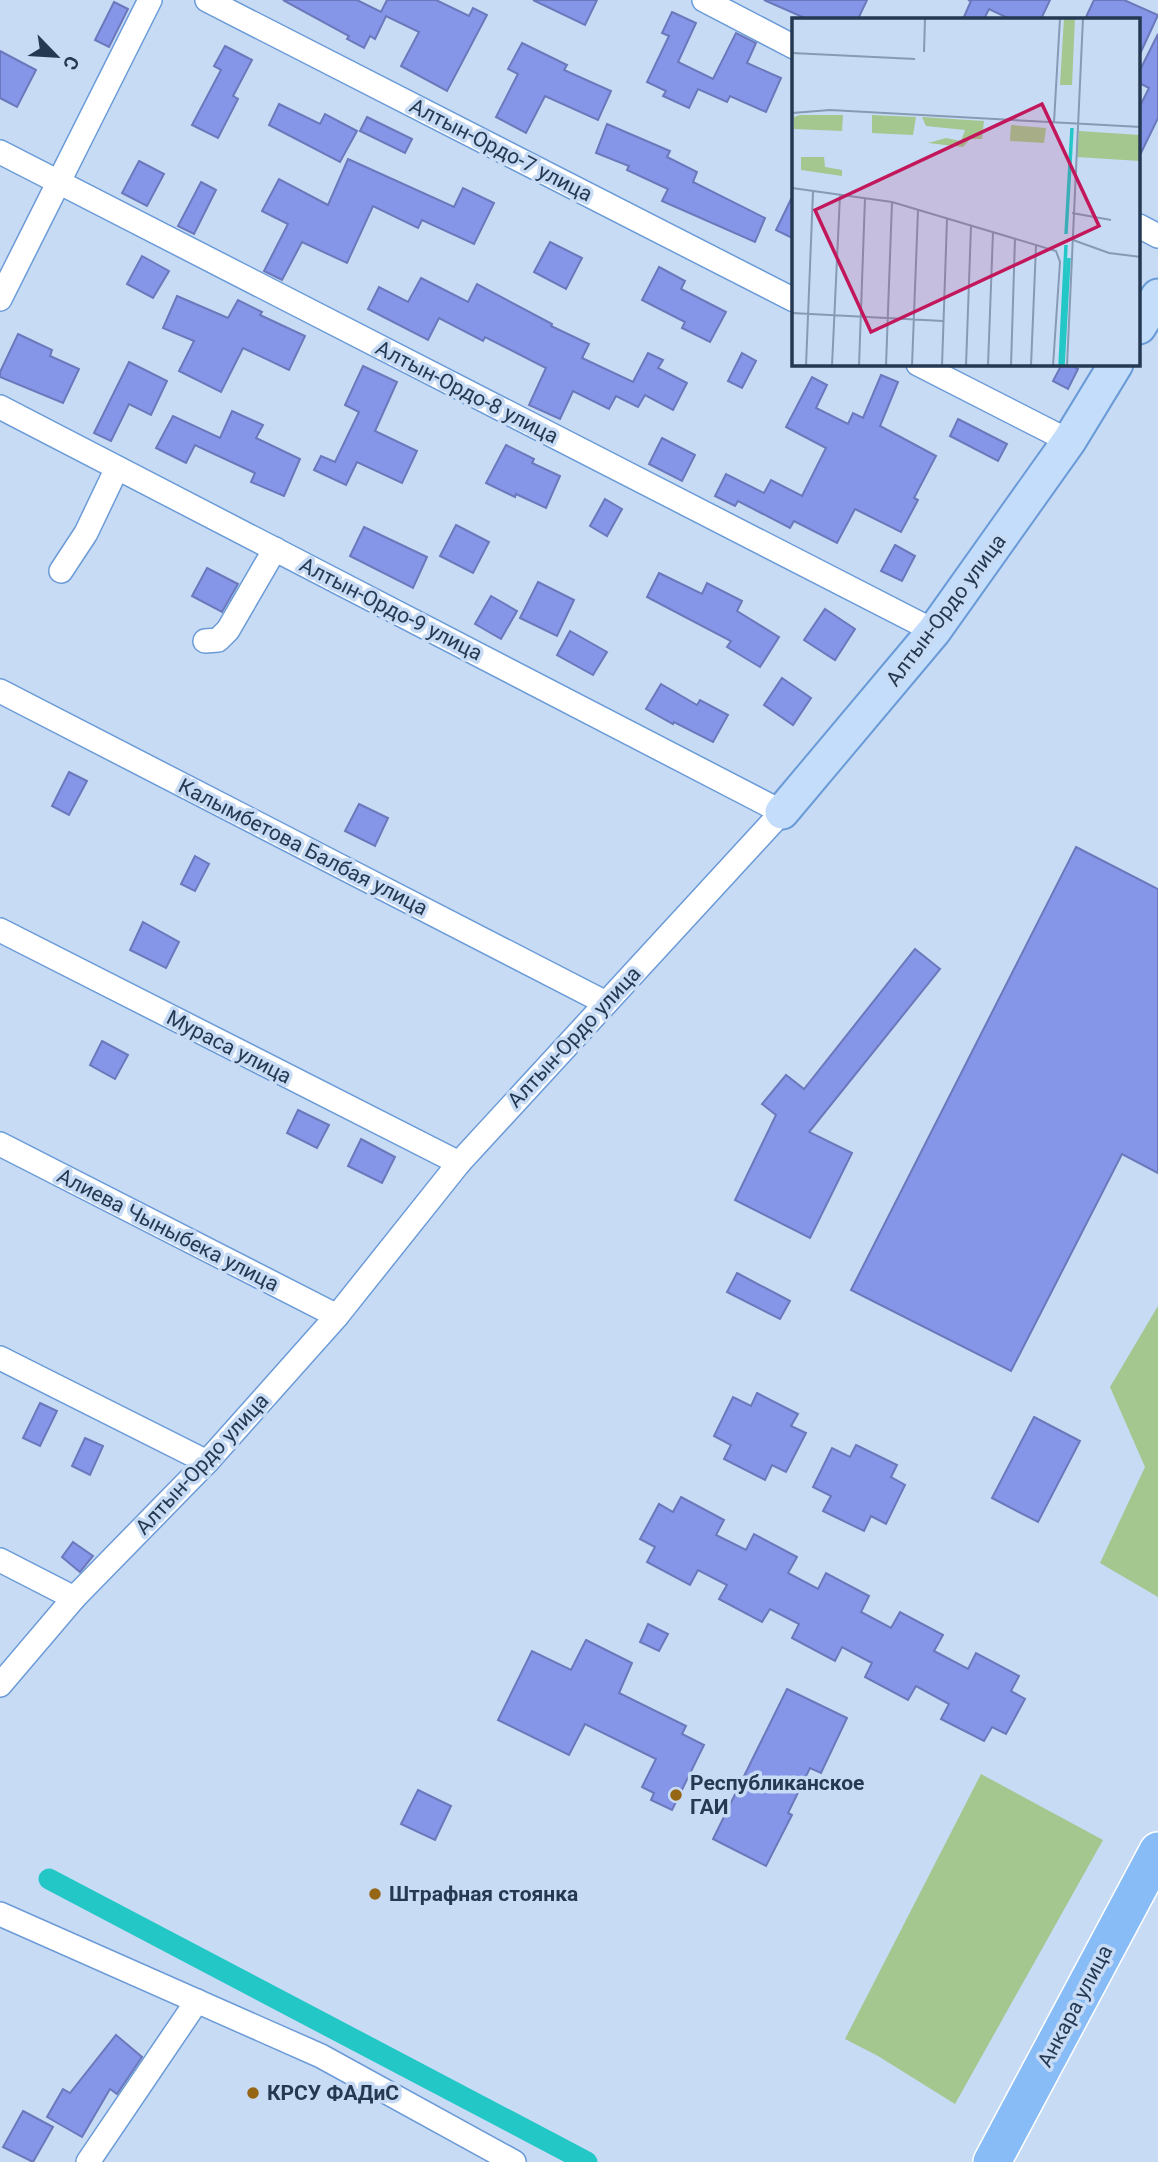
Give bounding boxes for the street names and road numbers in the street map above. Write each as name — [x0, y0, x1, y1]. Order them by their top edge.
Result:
street label: Алтын-Ордо-7 улица — [406, 94, 596, 206]
street label: Алтын-Ордо-8 улица — [372, 336, 562, 448]
street label: Алтын-Ордо улица — [881, 529, 1011, 691]
street label: Алтын-Ордо-9 улица — [296, 553, 486, 665]
street label: Калымбетова Балбая улица — [175, 774, 431, 920]
street label: Алтын-Ордо улица — [503, 962, 645, 1112]
street label: Мураса улица — [163, 1005, 295, 1089]
street label: Алиева Чыныбека улица — [53, 1164, 283, 1296]
street label: Алтын-Ордо улица — [131, 1389, 273, 1539]
street label: Анкара улица — [1033, 1941, 1117, 2071]

